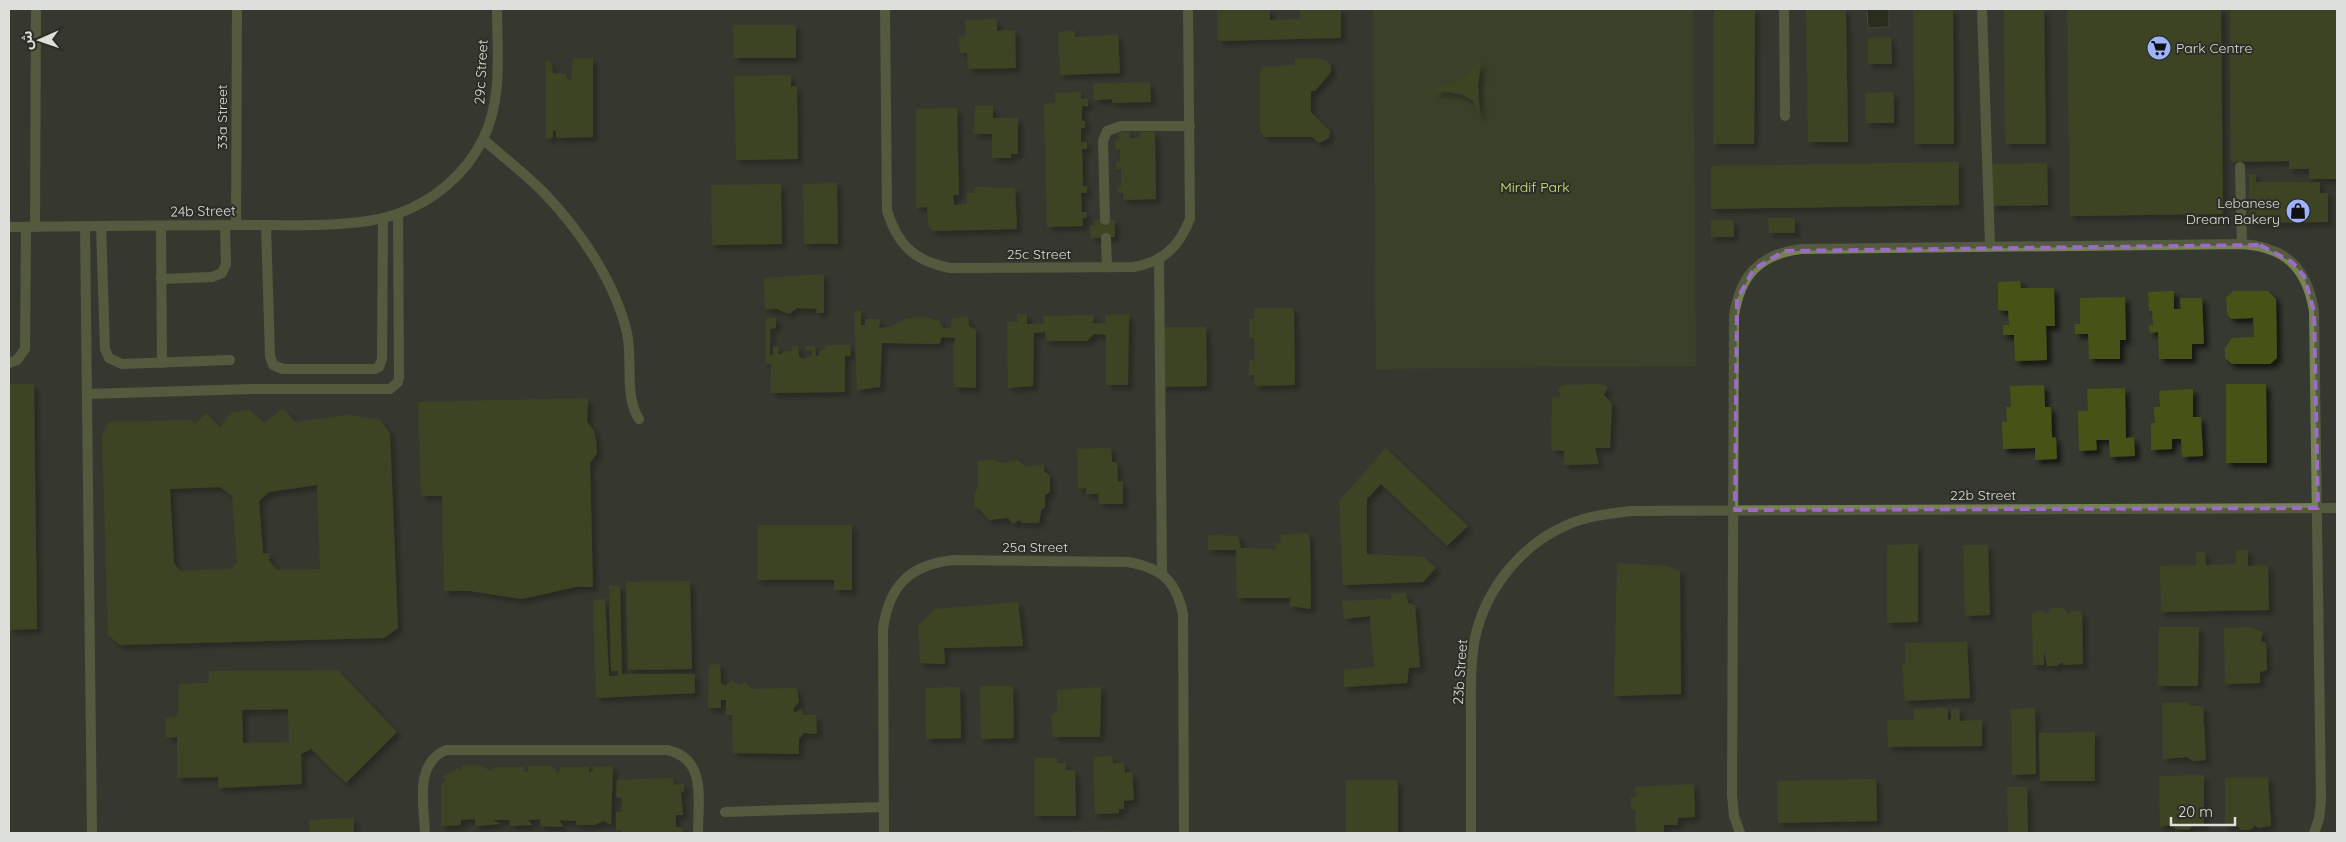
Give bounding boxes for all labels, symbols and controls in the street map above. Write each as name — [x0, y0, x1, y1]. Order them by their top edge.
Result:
north arrow — [15, 15, 65, 65]
text: ش — [18, 31, 36, 50]
supermarket icon: Park Centre — [2146, 35, 2172, 61]
street label: 29c Street — [470, 39, 492, 105]
place label: Park Centre — [2176, 39, 2252, 57]
street label: 33a Street — [213, 84, 231, 150]
park label: Mirdif Park — [1500, 178, 1570, 196]
place label: Lebanese Dream Bakery — [2186, 194, 2280, 228]
shop icon: Lebanese Dream Bakery — [2285, 198, 2311, 224]
street label: 24b Street — [170, 201, 236, 221]
street label: 25c Street — [1007, 245, 1072, 263]
street label: 22b Street — [1950, 486, 2016, 504]
street label: 25a Street — [1002, 538, 1068, 556]
street label: 23b Street — [1449, 638, 1471, 705]
scale bar — [2171, 794, 2235, 826]
text: 20 m — [2178, 802, 2213, 821]

